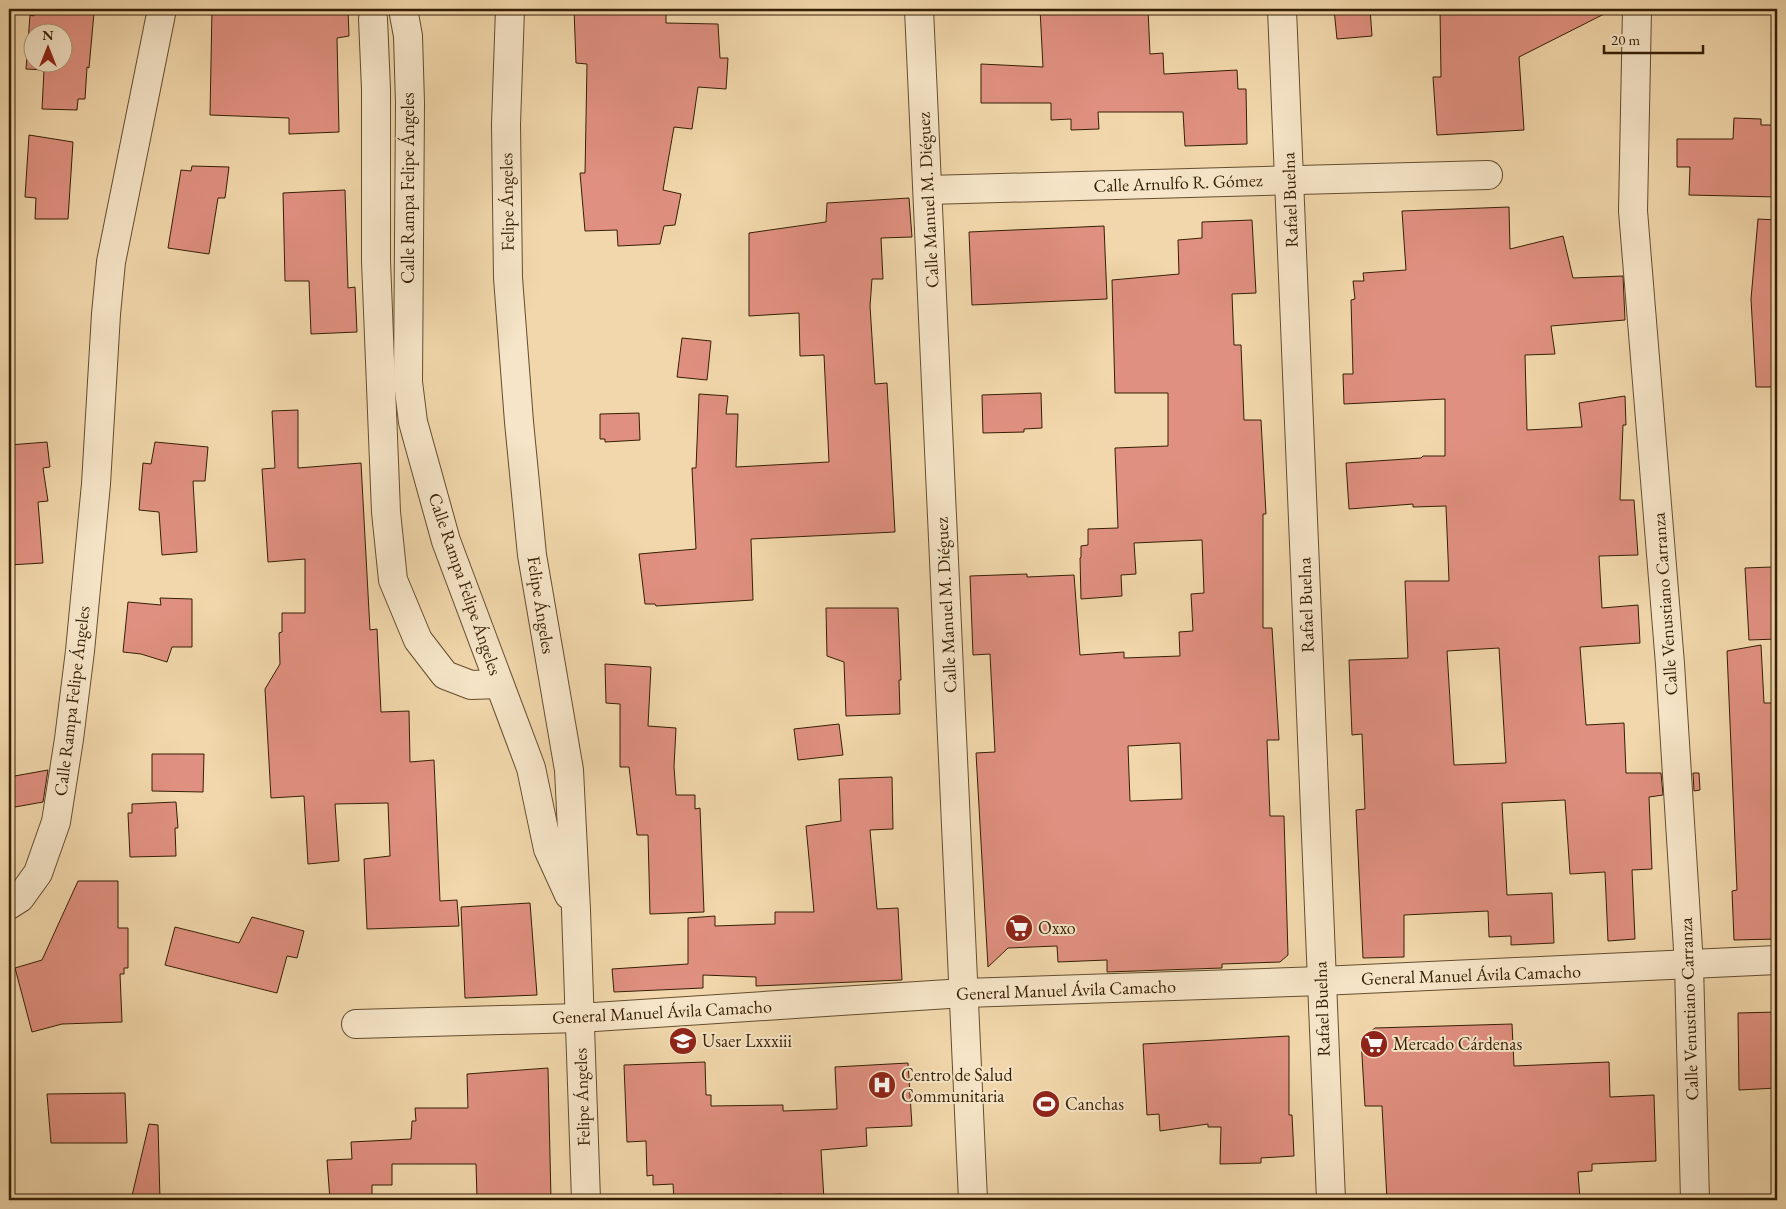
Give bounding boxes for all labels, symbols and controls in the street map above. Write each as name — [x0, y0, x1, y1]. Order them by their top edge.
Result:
north arrow — [22, 22, 72, 72]
scale bar — [1604, 22, 1702, 54]
text: N — [42, 26, 54, 44]
text: 20 m — [1611, 30, 1640, 49]
street label: Calle Rampa Felipe Ángeles — [396, 92, 419, 284]
street label: Calle Manuel M. Diéguez — [911, 111, 944, 289]
street label: Rafael Buelna — [1276, 151, 1303, 248]
street label: Felipe Ángeles — [494, 152, 519, 251]
street label: Calle Arnulfo R. Gómez — [1093, 168, 1263, 197]
street label: Calle Rampa Felipe Ángeles — [423, 490, 508, 678]
street label: Calle Venustiano Carranza — [1647, 511, 1682, 696]
street label: Calle Manuel M. Diéguez — [929, 516, 962, 694]
street label: Felipe Ángeles — [522, 555, 561, 655]
street label: Rafael Buelna — [1292, 556, 1319, 653]
street label: Calle Rampa Felipe Ángeles — [48, 604, 95, 797]
supermarket icon: Oxxo — [1004, 913, 1034, 943]
place label: Oxxo — [1038, 916, 1076, 939]
street label: Calle Venustiano Carranza — [1674, 916, 1703, 1101]
street label: General Manuel Ávila Camacho — [1361, 959, 1581, 990]
street label: Rafael Buelna — [1308, 960, 1335, 1057]
street label: General Manuel Ávila Camacho — [956, 974, 1176, 1005]
street label: General Manuel Ávila Camacho — [552, 994, 773, 1029]
school or university icon: Usaer Lxxxiii — [668, 1026, 698, 1056]
place label: Usaer Lxxxiii — [702, 1029, 792, 1052]
supermarket icon: Mercado Cárdenas — [1359, 1029, 1389, 1059]
place label: Mercado Cárdenas — [1393, 1032, 1523, 1055]
street label: Felipe Ángeles — [568, 1047, 595, 1147]
place label: Centro de Salud Communitaria — [901, 1063, 1014, 1107]
hospital icon: Centro de Salud Communitaria — [867, 1070, 897, 1100]
sports icon: Canchas — [1031, 1089, 1061, 1119]
place label: Canchas — [1065, 1092, 1124, 1115]

